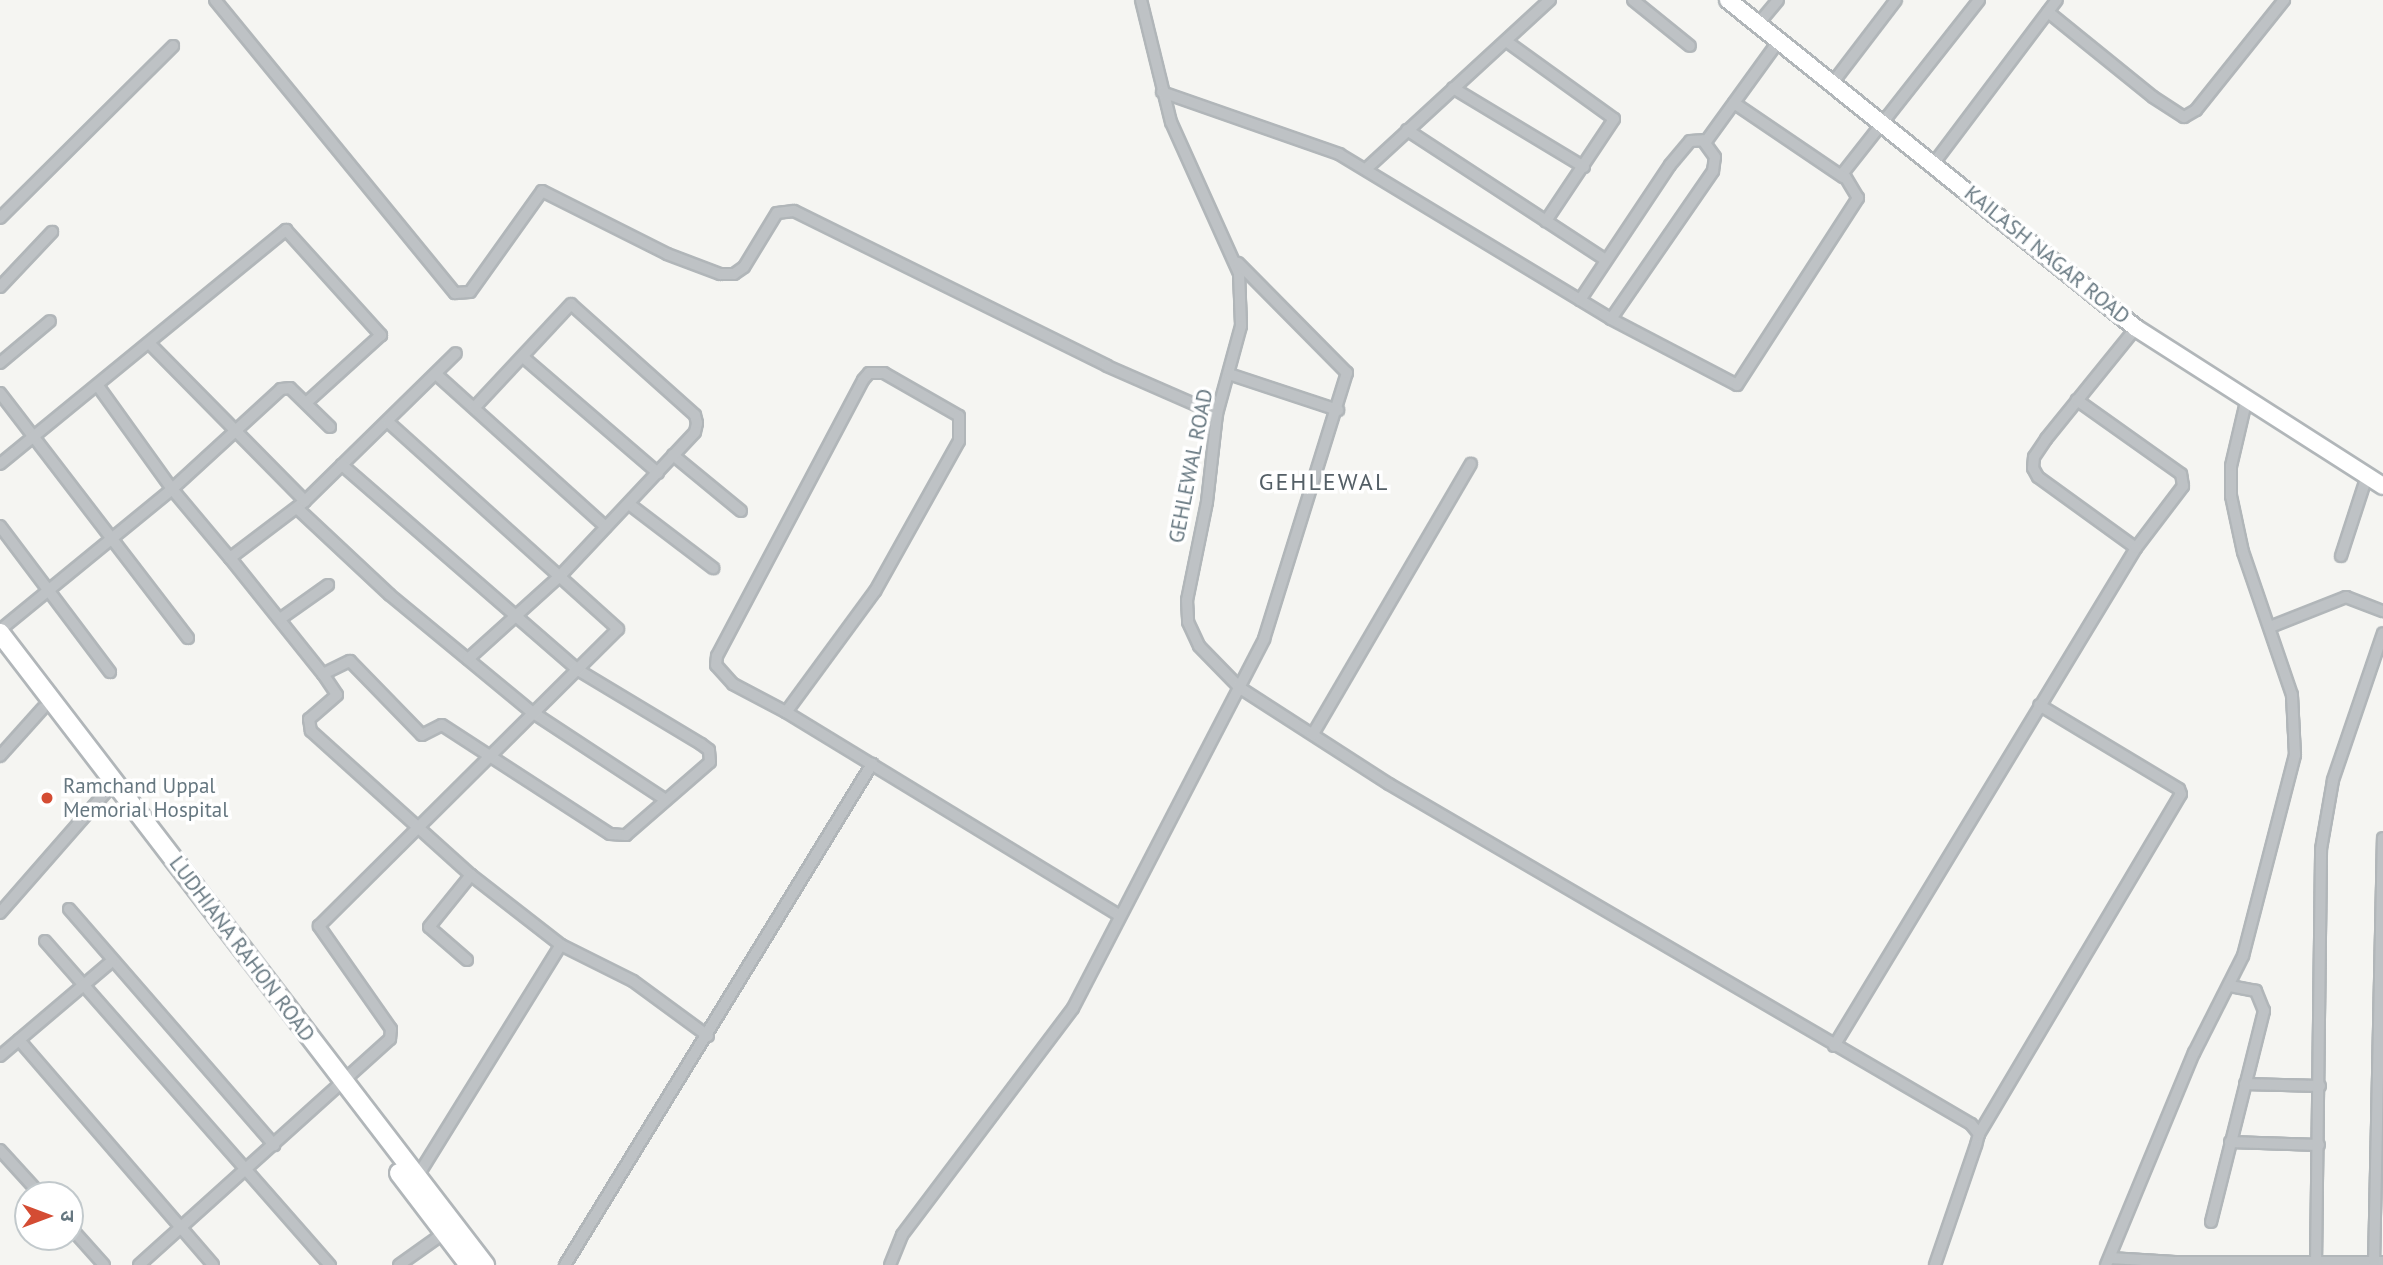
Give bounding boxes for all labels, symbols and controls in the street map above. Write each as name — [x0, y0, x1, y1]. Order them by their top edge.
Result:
street label: KAILASH NAGAR ROAD — [1959, 181, 2135, 329]
street label: GEHLEWAL ROAD — [1164, 386, 1218, 546]
district label: GEHLEWAL — [1260, 468, 1388, 496]
place label: Ramchand Uppal Memorial Hospital — [63, 773, 228, 823]
marker: Ramchand Uppal Memorial Hospital — [37, 788, 57, 808]
street label: LUDHIANA RAHON ROAD — [164, 851, 320, 1047]
north arrow — [14, 1181, 84, 1251]
text: उ — [56, 1210, 80, 1222]

